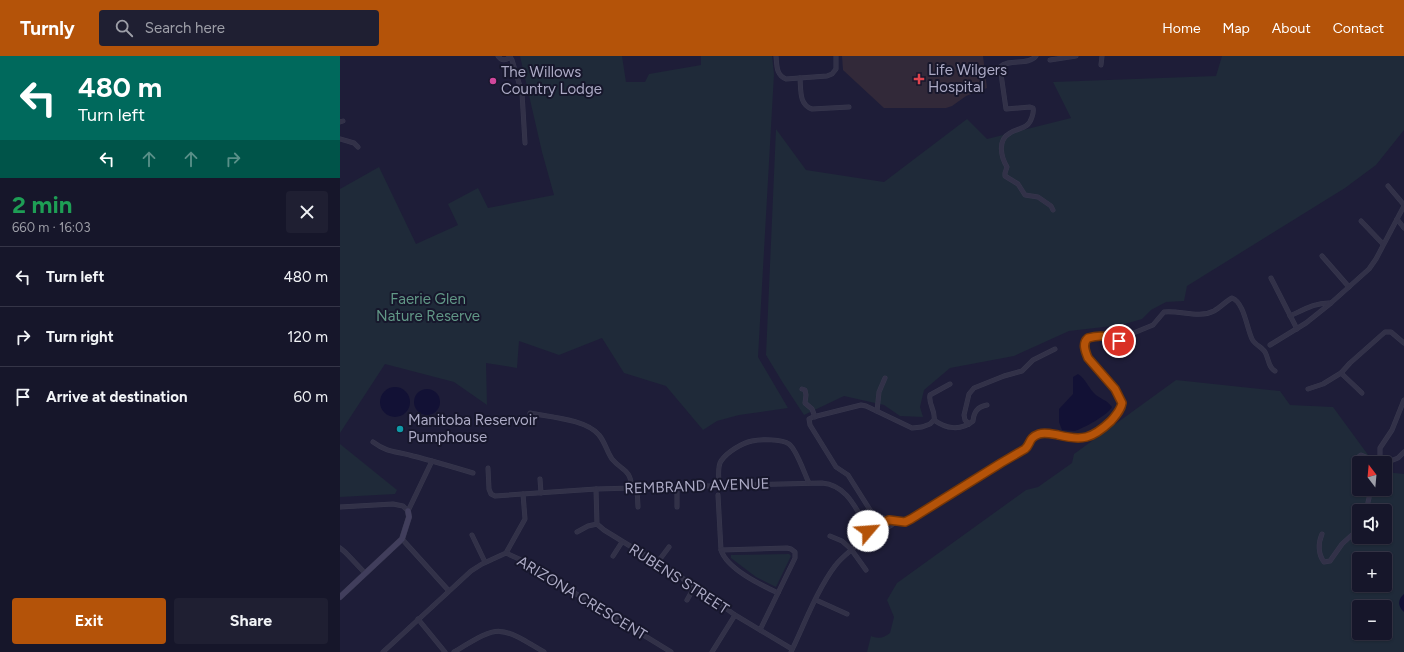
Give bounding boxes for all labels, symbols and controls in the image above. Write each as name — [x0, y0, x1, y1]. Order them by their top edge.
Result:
search box — [99, 10, 379, 46]
text: Turnly — [20, 17, 75, 40]
icon: search — [113, 17, 135, 39]
text: Search here — [145, 19, 225, 37]
text: Home — [1162, 20, 1201, 37]
text: Map — [1223, 20, 1250, 37]
text: About — [1272, 20, 1311, 37]
text: Contact — [1333, 20, 1384, 37]
place label: Life Wilgers Hospital — [928, 61, 1007, 96]
place label: The Willows Country Lodge — [501, 63, 602, 98]
text: 480 m — [78, 70, 162, 104]
icon: left — [12, 72, 64, 124]
marker: Life Wilgers Hospital — [913, 73, 925, 85]
marker: The Willows Country Lodge — [488, 76, 498, 86]
text: Turn left — [78, 104, 145, 126]
icon: left — [96, 148, 118, 170]
icon: ahead — [138, 148, 160, 170]
icon: ahead — [180, 148, 202, 170]
icon: right — [222, 148, 244, 170]
text: 2 min — [12, 190, 72, 219]
button: close — [286, 191, 328, 233]
text: 660 m · 16:03 — [12, 220, 90, 235]
icon: left — [12, 266, 34, 288]
text: Turn left — [46, 268, 104, 286]
text: 480 m — [283, 268, 328, 286]
park label: Faerie Glen Nature Reserve — [376, 290, 480, 325]
pin — [1102, 324, 1136, 358]
icon: right — [12, 326, 34, 348]
text: Turn right — [46, 328, 114, 346]
text: 120 m — [287, 328, 328, 346]
icon: arrive — [1108, 330, 1130, 352]
icon: arrive — [12, 386, 34, 408]
text: Arrive at destination — [46, 388, 187, 406]
text: 60 m — [293, 388, 328, 406]
place label: Manitoba Reservoir Pumphouse — [408, 411, 537, 446]
marker: Manitoba Reservoir Pumphouse — [395, 424, 405, 434]
north arrow — [1352, 456, 1392, 496]
map controls — [1352, 456, 1392, 640]
street label: REMBRAND AVENUE — [624, 474, 770, 498]
button: sound — [1352, 504, 1392, 544]
position arrow — [847, 510, 889, 552]
street label: RUBENS STREET — [626, 540, 733, 618]
street label: ARIZONA CRESCENT — [514, 552, 651, 644]
button: + — [1352, 552, 1392, 592]
button: Exit — [12, 598, 166, 644]
button: Share — [174, 598, 328, 644]
button: − — [1352, 600, 1392, 640]

